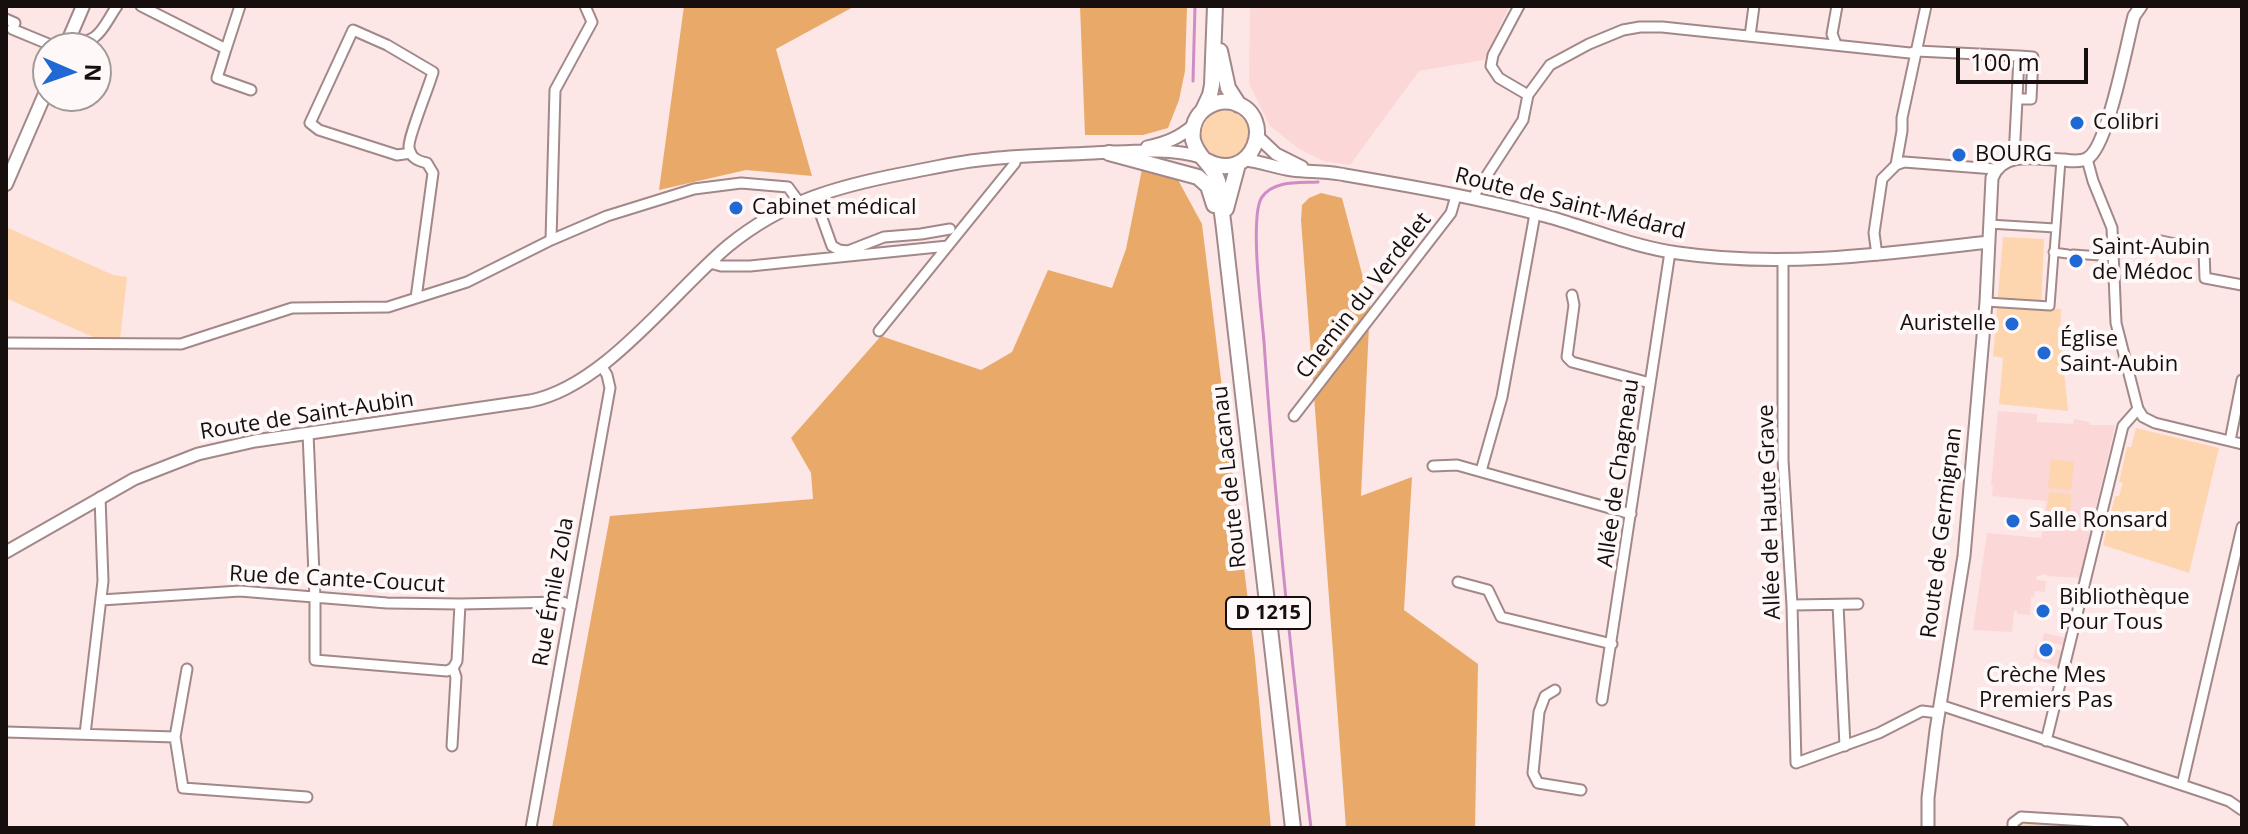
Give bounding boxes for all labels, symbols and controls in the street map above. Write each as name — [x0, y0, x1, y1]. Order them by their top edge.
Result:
north arrow — [32, 32, 112, 112]
scale bar — [1960, 32, 2092, 82]
text: 100 m — [1970, 45, 2040, 78]
text: N — [79, 63, 109, 82]
place label: Colibri — [2093, 110, 2159, 136]
marker: Colibri — [2068, 114, 2086, 132]
place label: BOURG — [1975, 142, 2052, 168]
marker: BOURG — [1950, 146, 1968, 164]
street label: Route de Saint-Médard — [1452, 163, 1688, 245]
place label: Cabinet médical — [752, 195, 917, 221]
marker: Cabinet médical — [727, 199, 745, 217]
street label: Chemin du Verdelet — [1291, 208, 1437, 384]
place label: Saint-Aubin de Médoc — [2092, 235, 2210, 286]
marker: Saint-Aubin de Médoc — [2067, 252, 2085, 270]
place label: Auristelle — [1900, 311, 1996, 337]
marker: Auristelle — [2003, 315, 2021, 333]
place label: Église Saint-Aubin — [2060, 327, 2178, 378]
marker: Église Saint-Aubin — [2035, 344, 2053, 362]
street label: Allée de Chagneau — [1593, 377, 1645, 569]
street label: Route de Lacanau — [1207, 384, 1253, 570]
street label: Route de Saint-Aubin — [198, 386, 416, 446]
street label: Allée de Haute Grave — [1753, 404, 1787, 620]
street label: Route de Germignan — [1916, 426, 1968, 640]
place label: Salle Ronsard — [2029, 508, 2168, 534]
marker: Salle Ronsard — [2004, 512, 2022, 530]
street label: Rue Émile Zola — [528, 516, 580, 668]
street label: Rue de Cante-Coucut — [228, 561, 446, 599]
place label: Bibliothèque Pour Tous — [2059, 585, 2190, 636]
road number: D 1215 — [1226, 597, 1310, 629]
marker: Bibliothèque Pour Tous — [2034, 602, 2052, 620]
marker: Crèche Mes Premiers Pas — [2037, 641, 2055, 659]
place label: Crèche Mes Premiers Pas — [1979, 663, 2113, 714]

